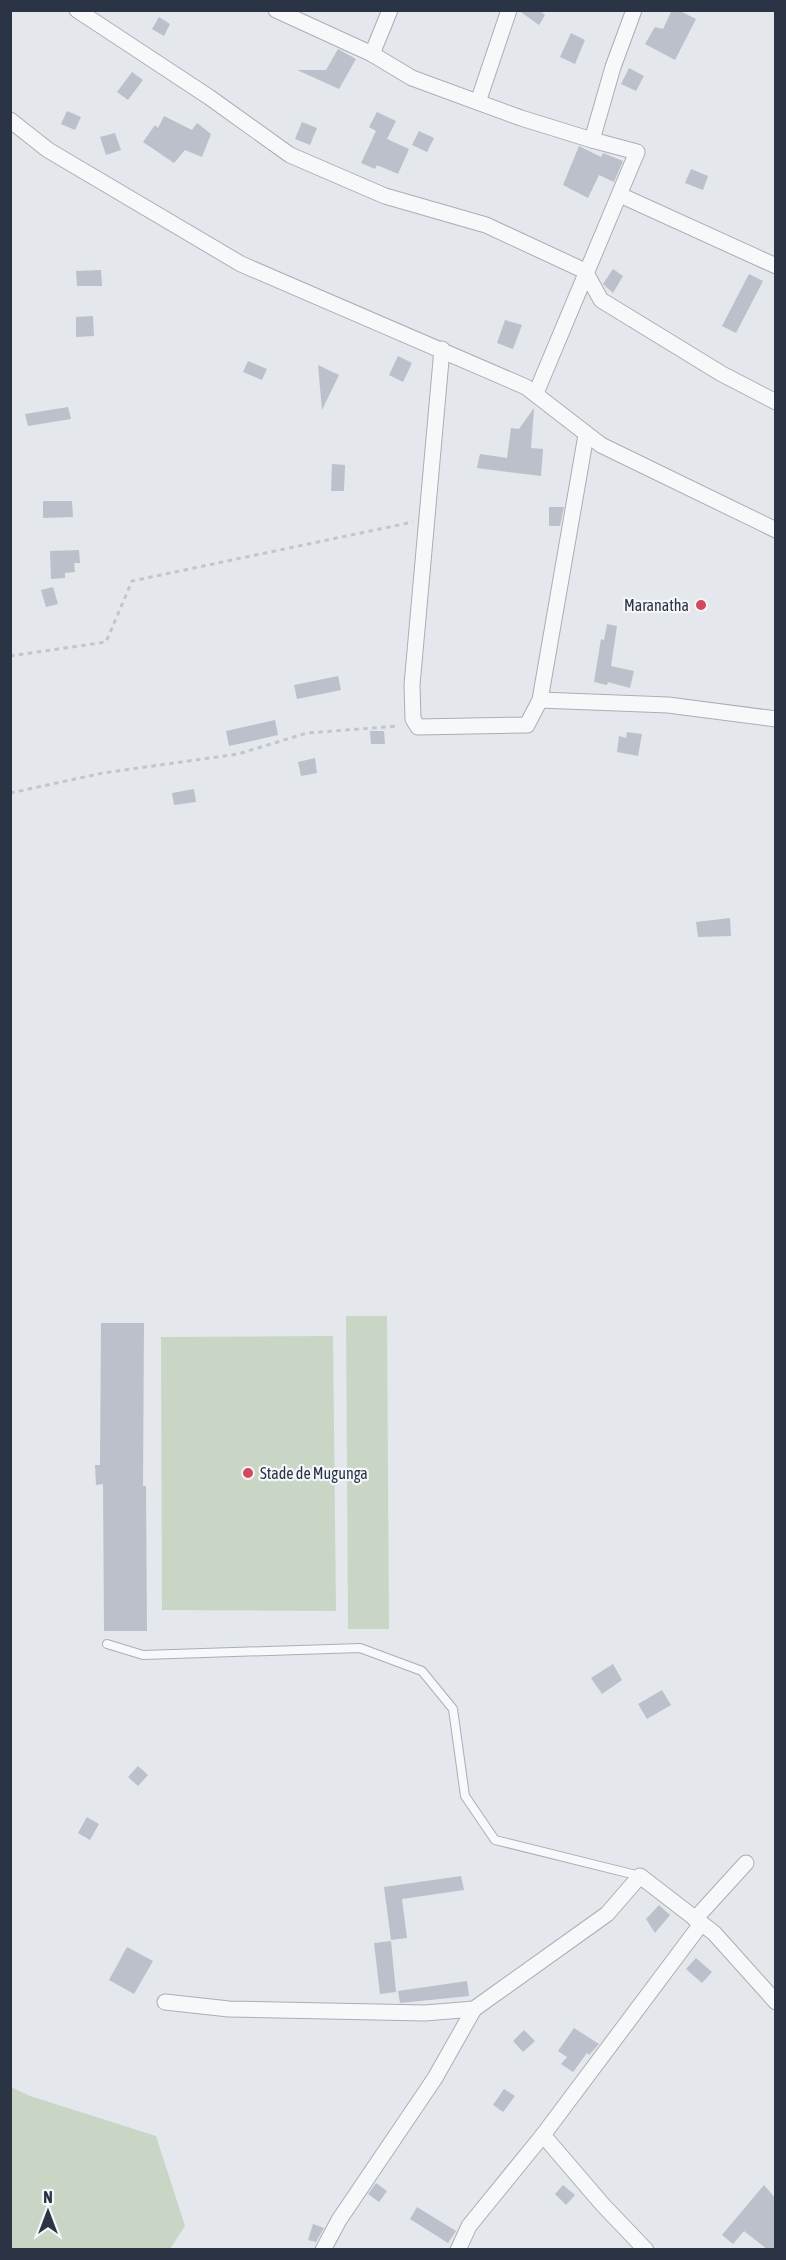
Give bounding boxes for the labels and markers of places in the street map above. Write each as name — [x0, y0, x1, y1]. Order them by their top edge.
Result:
place label: Maranatha — [624, 596, 689, 614]
marker: Maranatha — [694, 598, 708, 612]
place label: Stade de Mugunga — [260, 1464, 368, 1483]
marker: Stade de Mugunga — [241, 1466, 255, 1480]

